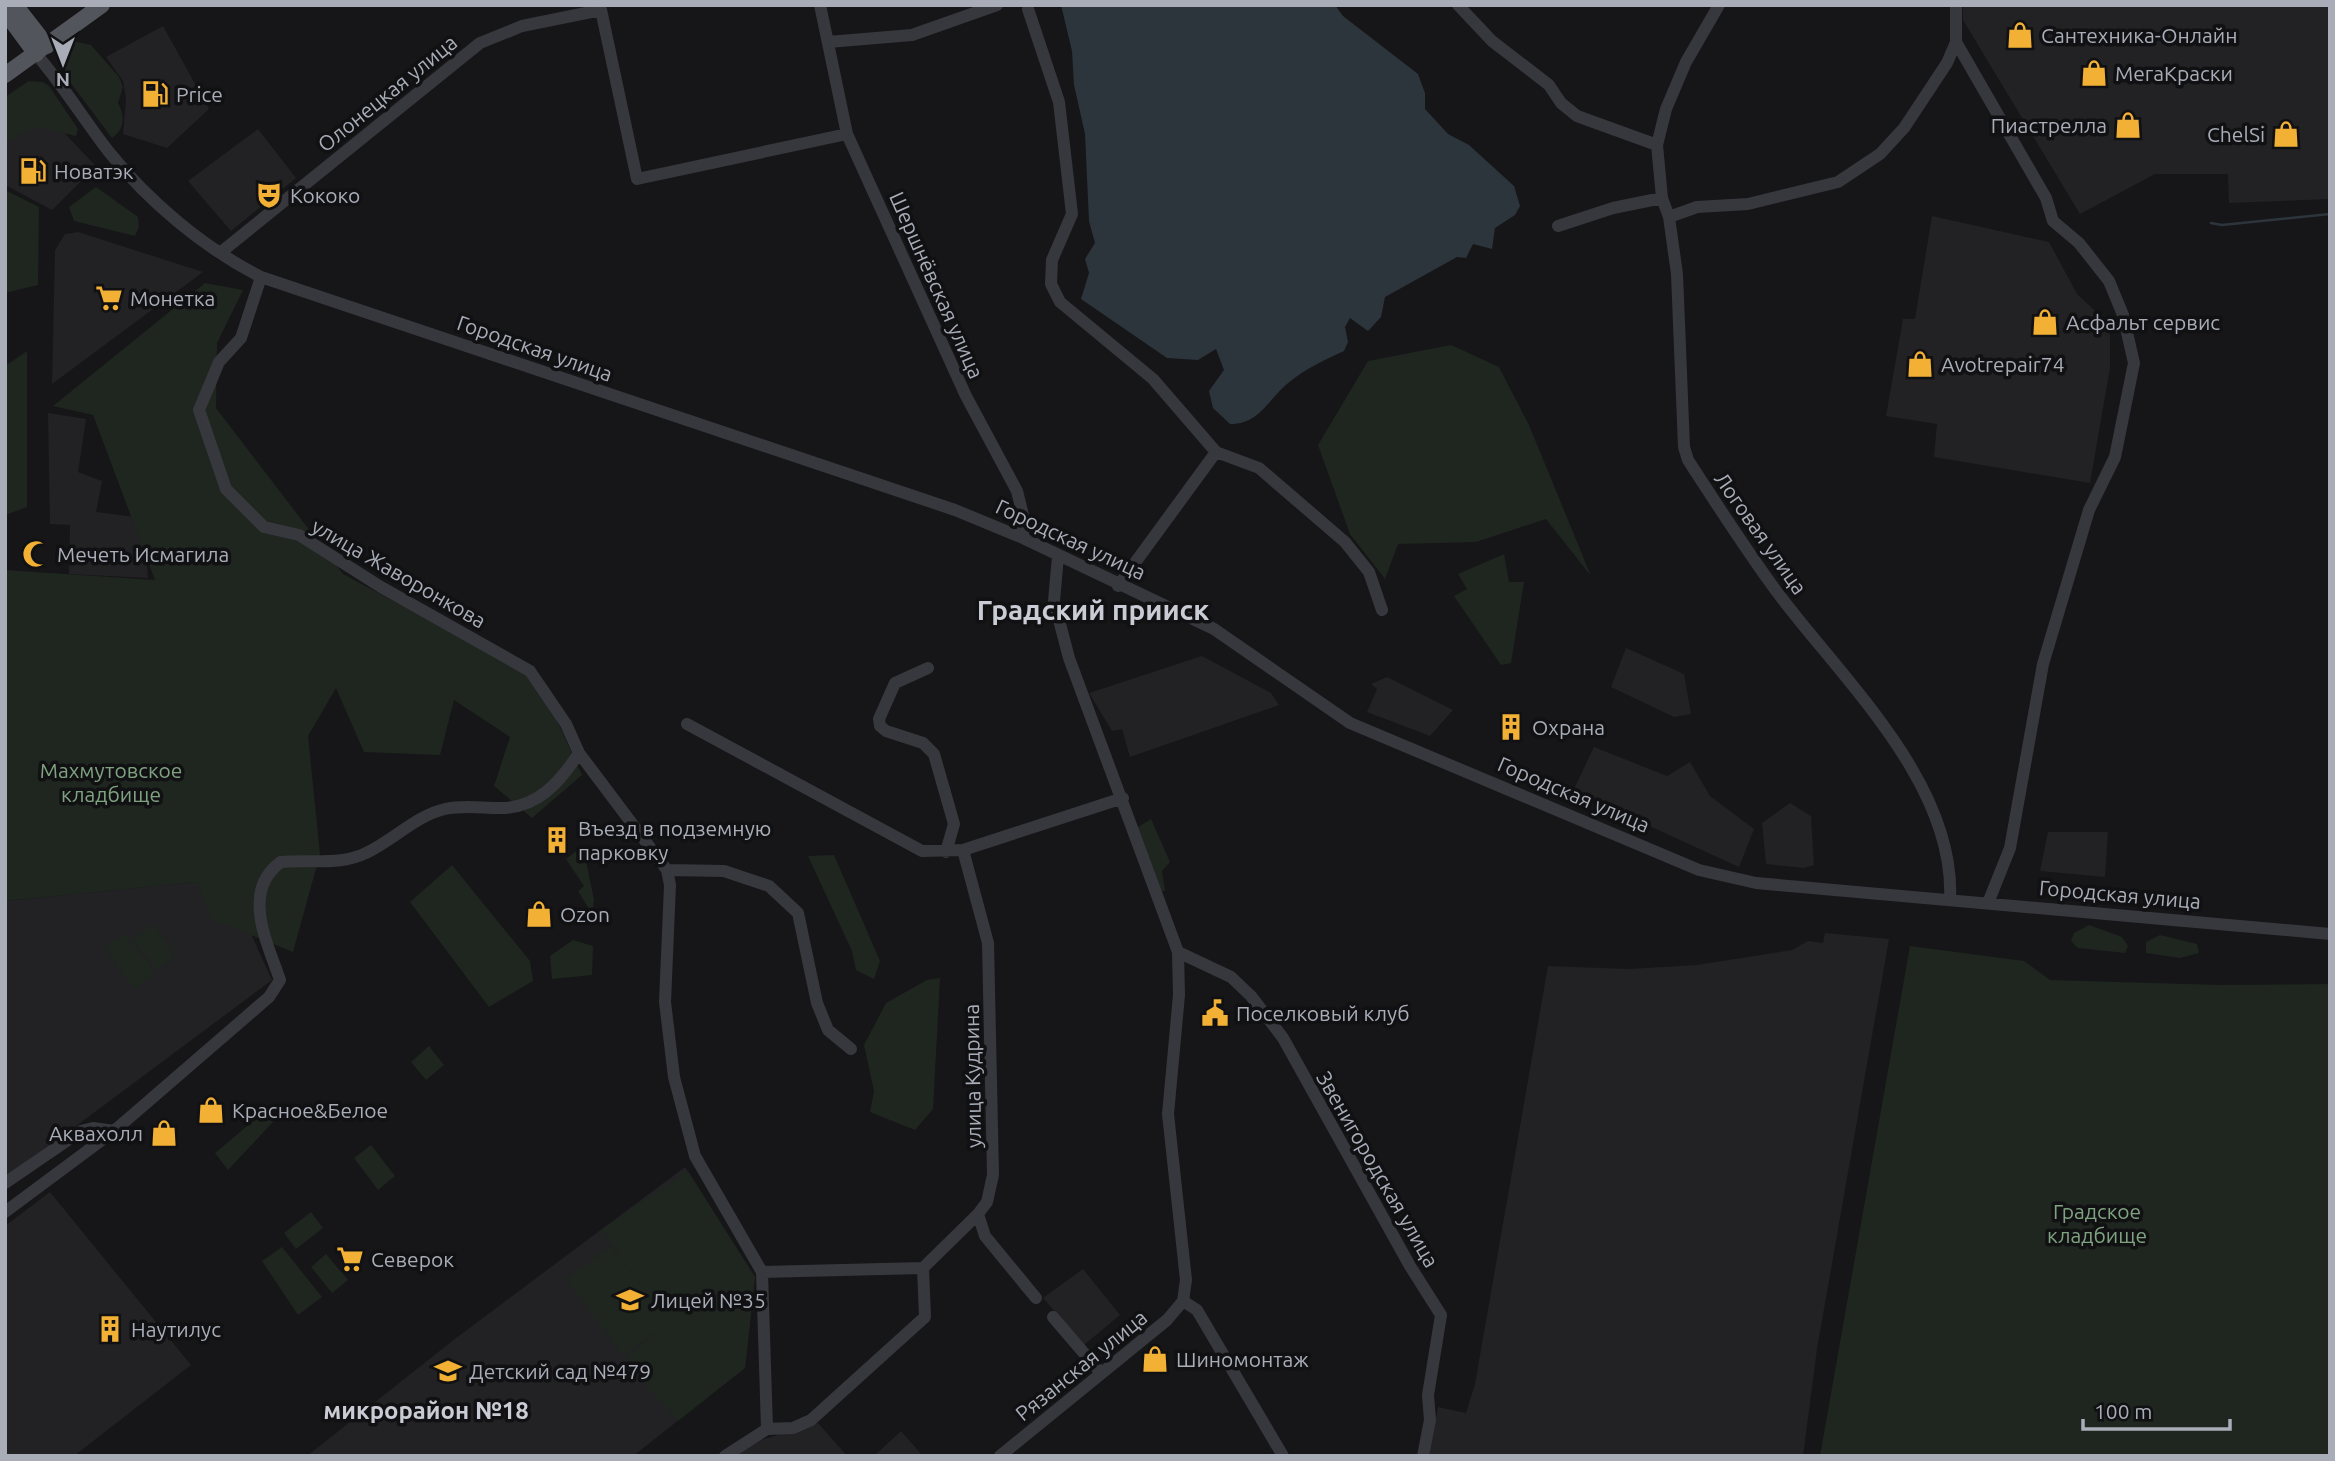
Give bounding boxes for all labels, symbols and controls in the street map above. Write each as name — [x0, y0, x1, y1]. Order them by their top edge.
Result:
shop icon: Сантехника-Онлайн — [2005, 20, 2035, 50]
place label: Сантехника-Онлайн — [2041, 23, 2238, 47]
north arrow — [28, 28, 98, 98]
street label: Олонецкая улица — [313, 30, 461, 156]
shop icon: МегаКраски — [2079, 58, 2109, 88]
place label: МегаКраски — [2115, 61, 2233, 85]
text: N — [56, 69, 70, 91]
fuel station icon: Price — [140, 79, 170, 109]
place label: Price — [176, 82, 223, 106]
shop icon: Пиастрелла — [2113, 110, 2143, 140]
place label: Пиастрелла — [1991, 113, 2107, 137]
shop icon: ChelSi — [2271, 119, 2301, 149]
place label: ChelSi — [2207, 122, 2265, 146]
fuel station icon: Новатэк — [18, 156, 48, 186]
place label: Новатэк — [54, 159, 134, 183]
theatre icon: Кококо — [254, 180, 284, 210]
place label: Кококо — [290, 183, 360, 207]
street label: Шершнёвская улица — [885, 188, 989, 382]
supermarket icon: Монетка — [94, 283, 124, 313]
place label: Монетка — [130, 286, 215, 310]
shop icon: Асфальт сервис — [2030, 307, 2060, 337]
street label: Городская улица — [454, 310, 616, 386]
place label: Асфальт сервис — [2066, 310, 2220, 334]
shop icon: Avotrepair74 — [1905, 349, 1935, 379]
place label: Avotrepair74 — [1941, 352, 2064, 376]
street label: Логовая улица — [1710, 467, 1812, 599]
street label: Городская улица — [992, 494, 1150, 584]
street label: улица Жаворонкова — [308, 513, 490, 633]
mosque icon: Мечеть Исмагила — [21, 539, 51, 569]
place label: Мечеть Исмагила — [57, 542, 229, 566]
district label: Градский прииск — [977, 594, 1209, 625]
building icon: Охрана — [1496, 712, 1526, 742]
place label: Охрана — [1532, 715, 1605, 739]
street label: Городская улица — [1495, 751, 1653, 837]
park label: Махмутовское кладбище — [40, 758, 182, 806]
place label: Въезд в подземную парковку — [578, 816, 771, 864]
building icon: Въезд в подземную парковку — [542, 825, 572, 855]
street label: Городская улица — [2038, 875, 2202, 913]
shop icon: Ozon — [524, 899, 554, 929]
place label: Ozon — [560, 902, 610, 926]
public building icon: Поселковый клуб — [1200, 998, 1230, 1028]
place label: Поселковый клуб — [1236, 1001, 1410, 1025]
street label: улица Кудрина — [959, 1004, 985, 1148]
street label: Звенигородская улица — [1312, 1067, 1444, 1271]
shop icon: Красное&Белое — [196, 1095, 226, 1125]
place label: Красное&Белое — [232, 1098, 388, 1122]
shop icon: Аквахолл — [149, 1118, 179, 1148]
place label: Аквахолл — [49, 1121, 143, 1145]
park label: Градское кладбище — [2047, 1199, 2147, 1247]
supermarket icon: Северок — [335, 1244, 365, 1274]
place label: Северок — [371, 1247, 454, 1271]
school or university icon: Лицей №35 — [615, 1285, 645, 1315]
place label: Лицей №35 — [651, 1288, 766, 1312]
street label: Рязанская улица — [1011, 1305, 1151, 1425]
building icon: Наутилус — [95, 1314, 125, 1344]
place label: Наутилус — [131, 1317, 221, 1341]
shop icon: Шиномонтаж — [1140, 1344, 1170, 1374]
place label: Шиномонтаж — [1176, 1347, 1309, 1371]
school or university icon: Детский сад №479 — [433, 1356, 463, 1386]
place label: Детский сад №479 — [469, 1359, 651, 1383]
scale bar — [2083, 1388, 2230, 1432]
district label: микрорайон №18 — [323, 1397, 529, 1424]
text: 100 m — [2094, 1399, 2152, 1423]

